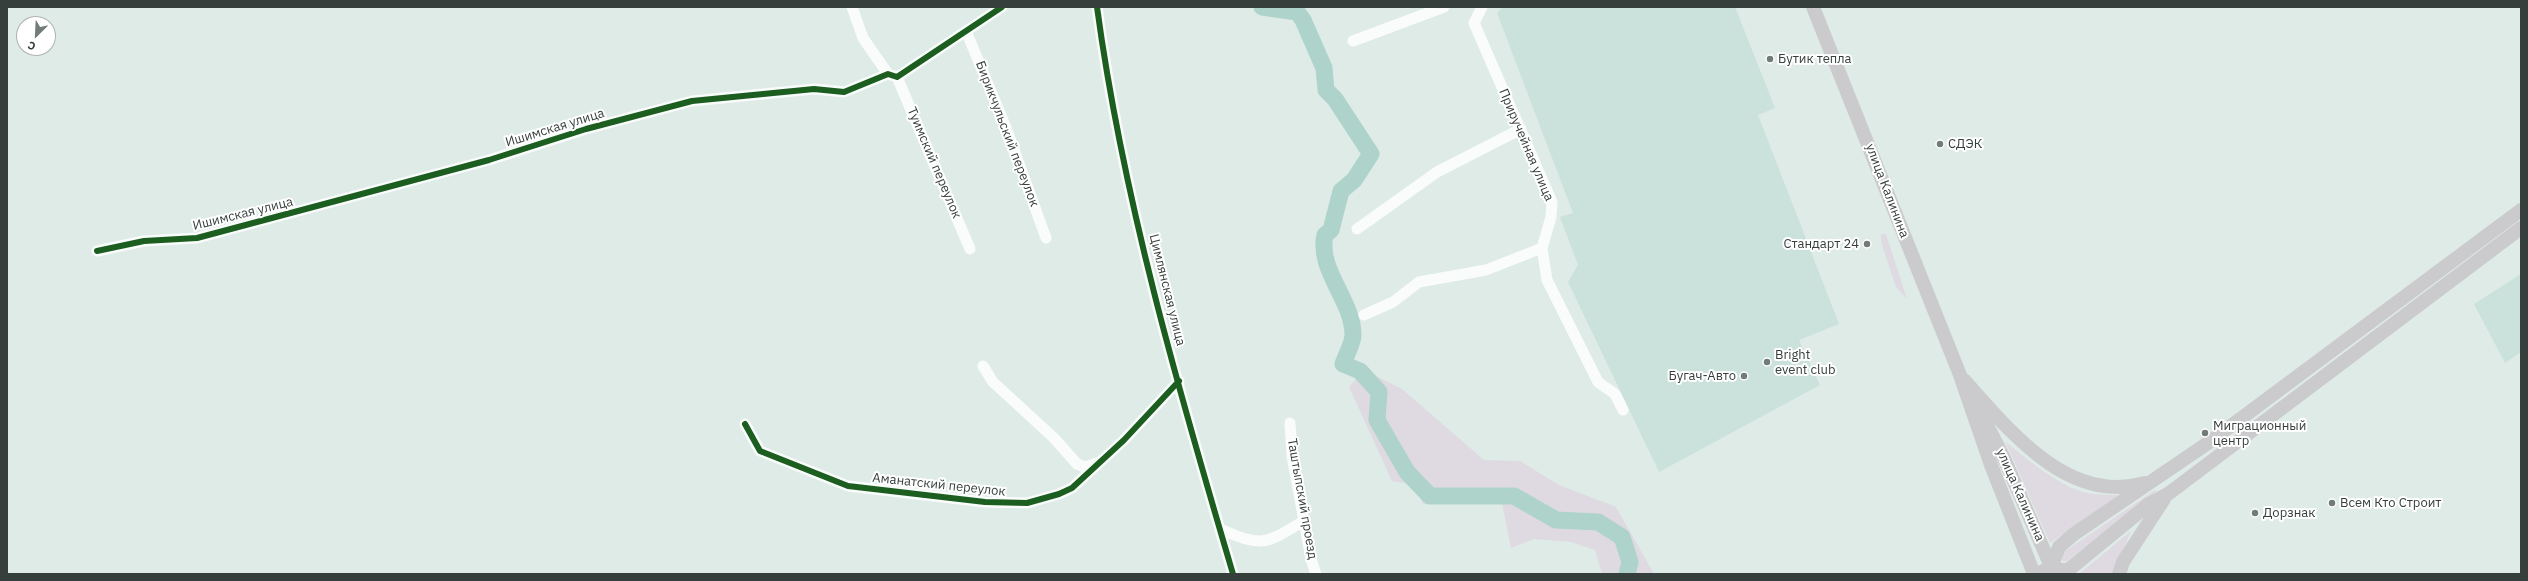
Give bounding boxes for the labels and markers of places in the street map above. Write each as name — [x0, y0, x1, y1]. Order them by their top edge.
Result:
place label: Бутик тепла — [1778, 51, 1852, 67]
marker: Бутик тепла — [1765, 54, 1775, 64]
place label: СДЭК — [1948, 136, 1982, 152]
marker: СДЭК — [1935, 139, 1945, 149]
place label: Стандарт 24 — [1783, 236, 1859, 252]
marker: Стандарт 24 — [1862, 239, 1872, 249]
place label: Bright event club — [1775, 347, 1835, 378]
marker: Bright event club — [1762, 357, 1772, 367]
place label: Бугач-Авто — [1669, 368, 1736, 384]
marker: Бугач-Авто — [1739, 371, 1749, 381]
place label: Миграционный центр — [2213, 418, 2306, 449]
marker: Миграционный центр — [2200, 428, 2210, 438]
place label: Всем Кто Строит — [2340, 495, 2441, 511]
marker: Всем Кто Строит — [2327, 498, 2337, 508]
place label: Дорзнак — [2263, 505, 2315, 521]
marker: Дорзнак — [2250, 508, 2260, 518]

